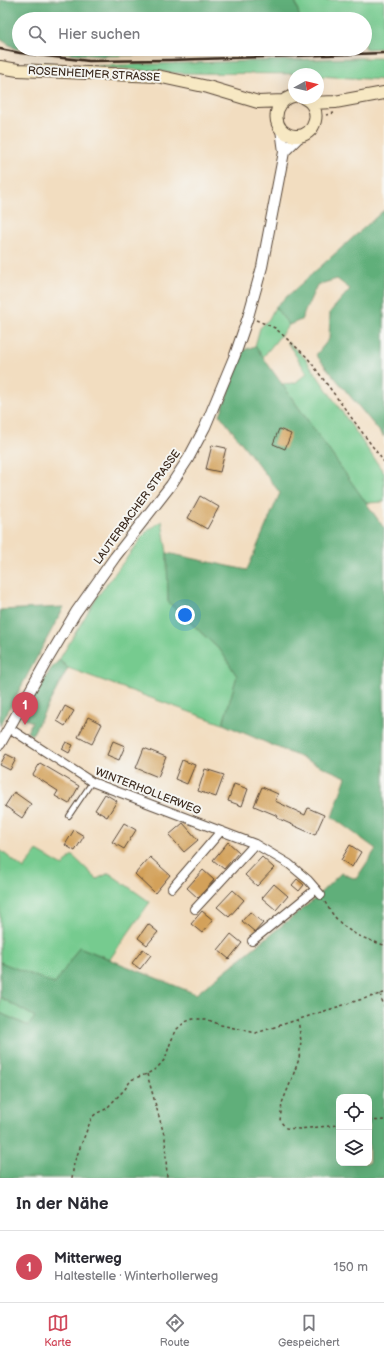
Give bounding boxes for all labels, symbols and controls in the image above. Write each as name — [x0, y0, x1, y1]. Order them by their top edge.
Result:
search box — [12, 12, 372, 56]
icon: search — [26, 23, 48, 45]
text: Hier suchen — [58, 25, 140, 44]
street label: ROSENHEIMER STRASSE — [27, 64, 161, 84]
north arrow — [288, 68, 324, 104]
street label: LAUTERBACHER STRASSE — [91, 447, 183, 567]
your location — [175, 605, 195, 625]
pin: 1 — [12, 692, 38, 725]
street label: WINTERHOLLERWEG — [93, 765, 203, 817]
map controls — [336, 1094, 372, 1166]
button: locate — [336, 1094, 372, 1130]
button: layers — [336, 1130, 372, 1166]
text: In der Nähe — [16, 1194, 109, 1214]
text: Mitterweg — [54, 1249, 122, 1268]
text: 1 — [26, 1259, 32, 1275]
text: 150 m — [334, 1259, 368, 1275]
text: Haltestelle · Winterhollerweg — [54, 1268, 218, 1284]
tab: Karte — [44, 1312, 71, 1349]
tab: Route — [160, 1312, 189, 1349]
tab: Gespeichert — [278, 1312, 340, 1349]

